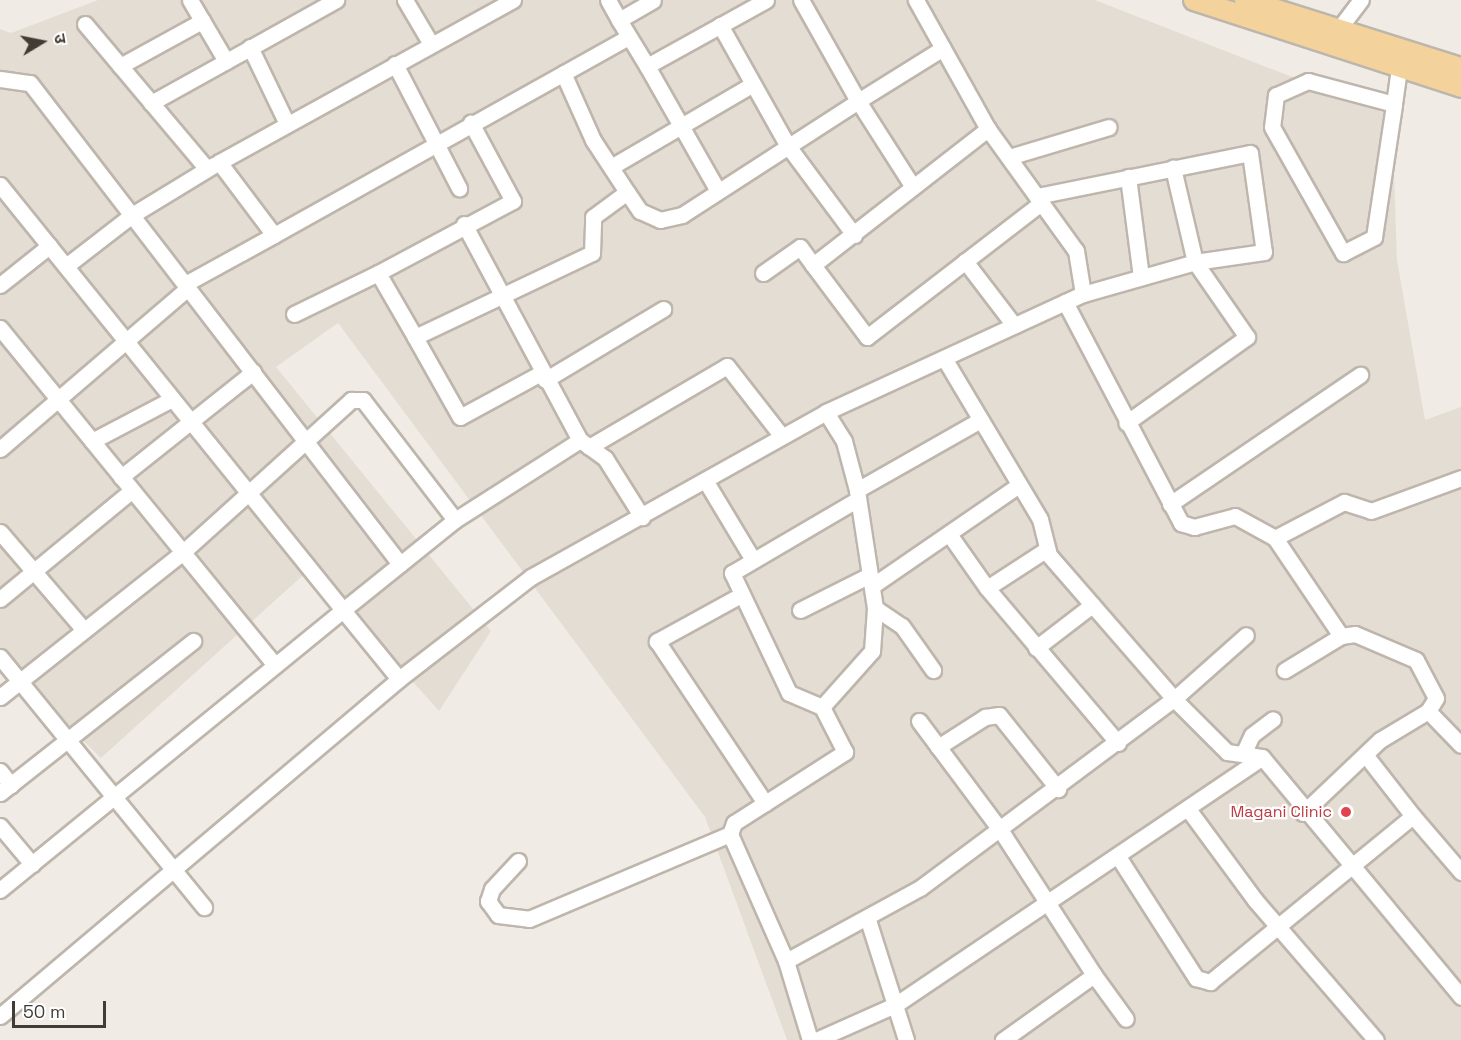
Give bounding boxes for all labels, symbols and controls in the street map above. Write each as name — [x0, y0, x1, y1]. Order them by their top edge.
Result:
north arrow — [12, 12, 72, 72]
text: उ — [49, 32, 71, 45]
place label: Magani Clinic — [1230, 802, 1332, 822]
marker: Magani Clinic — [1337, 803, 1355, 821]
scale bar — [15, 989, 110, 1027]
text: 50 m — [23, 1000, 65, 1023]

